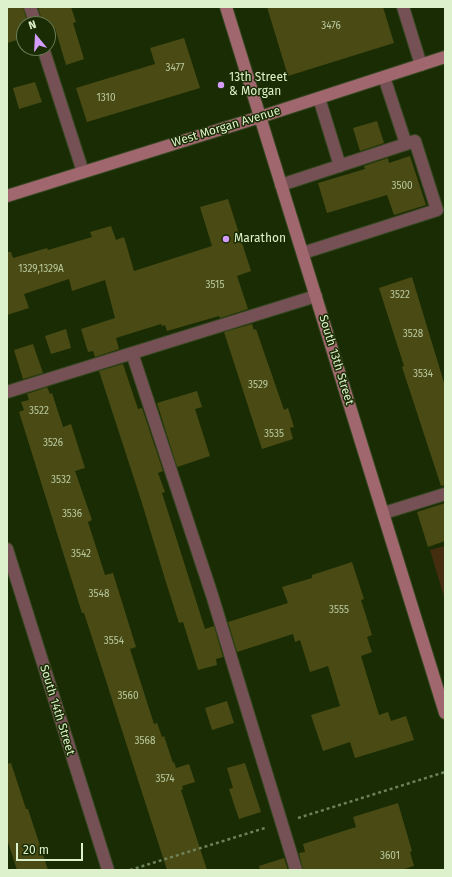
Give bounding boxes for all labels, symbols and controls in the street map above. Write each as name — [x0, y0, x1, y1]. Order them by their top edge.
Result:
north arrow — [16, 16, 56, 56]
text: N — [27, 18, 38, 32]
house number: 3476 — [321, 20, 341, 32]
house number: 3477 — [166, 62, 184, 74]
place label: 13th Street & Morgan — [229, 71, 287, 99]
marker: 13th Street & Morgan — [216, 80, 226, 90]
house number: 1310 — [97, 92, 115, 104]
street label: West Morgan Avenue — [170, 104, 282, 150]
house number: 3500 — [391, 180, 413, 192]
place label: Marathon — [234, 232, 286, 246]
marker: Marathon — [221, 234, 231, 244]
house number: 1329,1329A — [18, 263, 64, 275]
house number: 3515 — [206, 279, 224, 291]
house number: 3522 — [390, 289, 410, 301]
street label: South 13th Street — [315, 313, 357, 407]
house number: 3528 — [403, 328, 423, 340]
house number: 3534 — [413, 368, 433, 380]
house number: 3529 — [248, 379, 268, 391]
house number: 3522 — [29, 405, 49, 417]
house number: 3535 — [264, 428, 284, 440]
house number: 3526 — [43, 437, 63, 449]
house number: 3532 — [51, 474, 71, 486]
house number: 3536 — [62, 508, 82, 520]
house number: 3542 — [71, 548, 91, 560]
house number: 3548 — [89, 588, 109, 600]
house number: 3555 — [329, 604, 349, 616]
house number: 3554 — [104, 635, 124, 647]
street label: South 14th Street — [36, 663, 78, 757]
house number: 3560 — [118, 690, 138, 702]
house number: 3568 — [135, 735, 155, 747]
house number: 3574 — [155, 773, 175, 785]
scale bar — [18, 835, 85, 861]
text: 20 m — [23, 843, 49, 857]
house number: 3601 — [380, 850, 400, 862]

